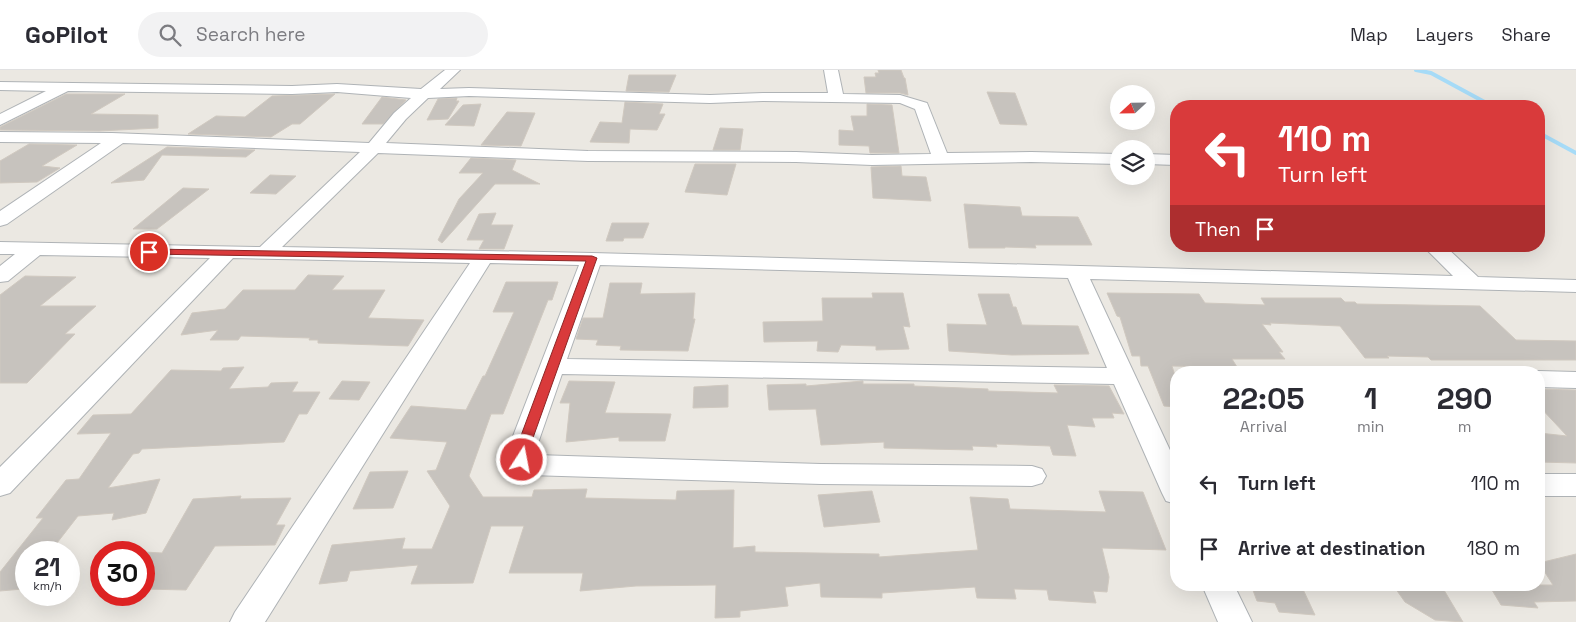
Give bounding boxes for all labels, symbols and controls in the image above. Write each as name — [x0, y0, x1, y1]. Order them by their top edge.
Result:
search box — [138, 12, 488, 57]
text: GoPilot — [25, 19, 108, 50]
icon: search — [156, 21, 184, 49]
text: Search here — [196, 22, 306, 47]
text: Map — [1350, 23, 1388, 46]
text: Layers — [1416, 23, 1473, 46]
text: Share — [1501, 23, 1551, 46]
north arrow — [1110, 85, 1155, 130]
map controls — [1110, 85, 1155, 185]
text: 110 m — [1278, 117, 1371, 161]
icon: left — [1195, 120, 1260, 185]
button: layers — [1110, 140, 1155, 185]
text: Turn left — [1278, 160, 1368, 188]
icon: arrive — [1251, 215, 1279, 243]
text: Then — [1195, 217, 1241, 242]
pin — [128, 231, 170, 273]
icon: arrive — [135, 238, 163, 266]
text: 22:05 — [1222, 379, 1304, 418]
text: 1 — [1364, 379, 1377, 418]
text: 290 — [1437, 379, 1493, 418]
text: Arrival — [1240, 416, 1287, 437]
text: min — [1357, 416, 1384, 437]
text: m — [1458, 416, 1472, 437]
position arrow — [495, 433, 547, 485]
icon: left — [1195, 470, 1223, 498]
text: Turn left — [1238, 471, 1316, 496]
text: 110 m — [1471, 471, 1520, 496]
icon: arrive — [1195, 535, 1223, 563]
text: Arrive at destination — [1238, 536, 1426, 561]
text: 180 m — [1467, 536, 1520, 561]
speed limit sign: 30 — [90, 541, 155, 606]
text: 21 — [34, 551, 61, 583]
text: km/h — [33, 578, 62, 594]

